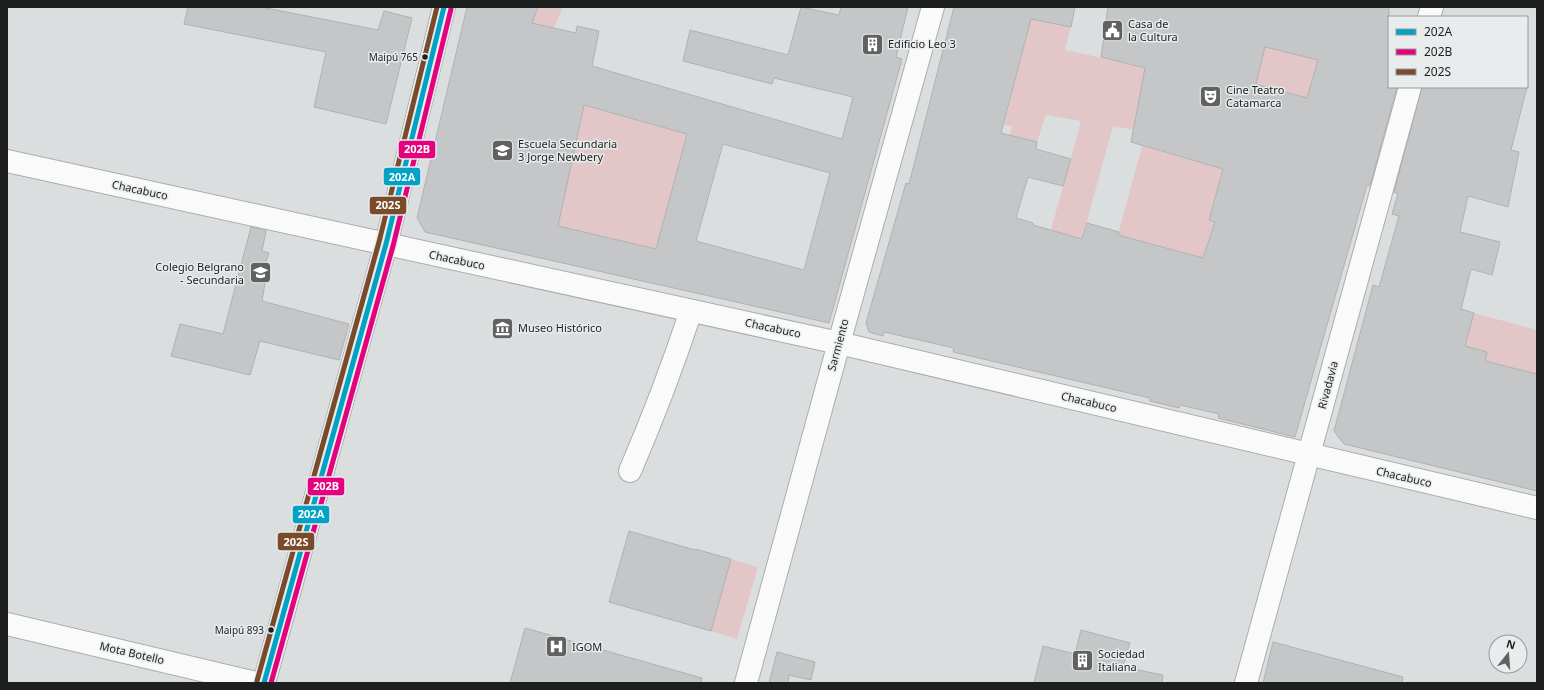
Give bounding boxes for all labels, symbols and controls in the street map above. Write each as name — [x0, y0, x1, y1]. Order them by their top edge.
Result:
place label: Casa de la Cultura — [1128, 16, 1178, 44]
legend — [1388, 16, 1528, 88]
public building icon: Casa de la Cultura — [1099, 17, 1125, 43]
text: 202A — [1424, 23, 1453, 40]
building icon: Edificio Leo 3 — [859, 31, 885, 57]
place label: Edificio Leo 3 — [888, 36, 956, 51]
text: 202B — [1424, 43, 1453, 60]
place label: Maipú 765 — [369, 50, 418, 64]
marker: Maipú 765 — [420, 52, 430, 62]
text: 202S — [1424, 63, 1452, 80]
place label: Cine Teatro Catamarca — [1226, 82, 1285, 110]
theatre icon: Cine Teatro Catamarca — [1198, 83, 1224, 109]
place label: Escuela Secundaria 3 Jorge Newbery — [518, 136, 617, 164]
school or university icon: Escuela Secundaria 3 Jorge Newbery — [490, 137, 516, 163]
line badge: 202B — [398, 140, 436, 159]
text: 202B — [404, 141, 430, 156]
line badge: 202A — [383, 167, 421, 186]
text: 202A — [389, 169, 416, 184]
street label: Chacabuco — [111, 176, 170, 203]
line badge: 202S — [369, 196, 407, 215]
text: 202S — [376, 197, 400, 212]
street label: Chacabuco — [428, 246, 487, 273]
place label: Colegio Belgrano - Secundaria — [155, 259, 244, 287]
school or university icon: Colegio Belgrano - Secundaria — [247, 260, 273, 286]
street label: Chacabuco — [744, 314, 803, 341]
museum icon: Museo Histórico — [489, 315, 515, 341]
street label: Sarmiento — [823, 317, 852, 373]
place label: Museo Histórico — [518, 320, 602, 335]
street label: Rivadavia — [1314, 359, 1341, 410]
street label: Chacabuco — [1060, 388, 1119, 415]
street label: Chacabuco — [1375, 463, 1434, 490]
line badge: 202B — [307, 477, 345, 496]
text: 202B — [313, 478, 339, 493]
line badge: 202A — [292, 505, 330, 524]
text: 202A — [298, 506, 325, 521]
line badge: 202S — [277, 532, 315, 551]
text: 202S — [284, 534, 308, 549]
place label: Maipú 893 — [215, 623, 264, 637]
marker: Maipú 893 — [266, 625, 276, 635]
hospital icon: IGOM — [543, 634, 569, 660]
north arrow — [1488, 634, 1528, 674]
text: N — [1505, 635, 1518, 652]
street label: Mota Botello — [98, 638, 166, 667]
place label: IGOM — [572, 639, 602, 654]
place label: Sociedad Italiana — [1098, 646, 1145, 674]
building icon: Sociedad Italiana — [1069, 647, 1095, 673]

